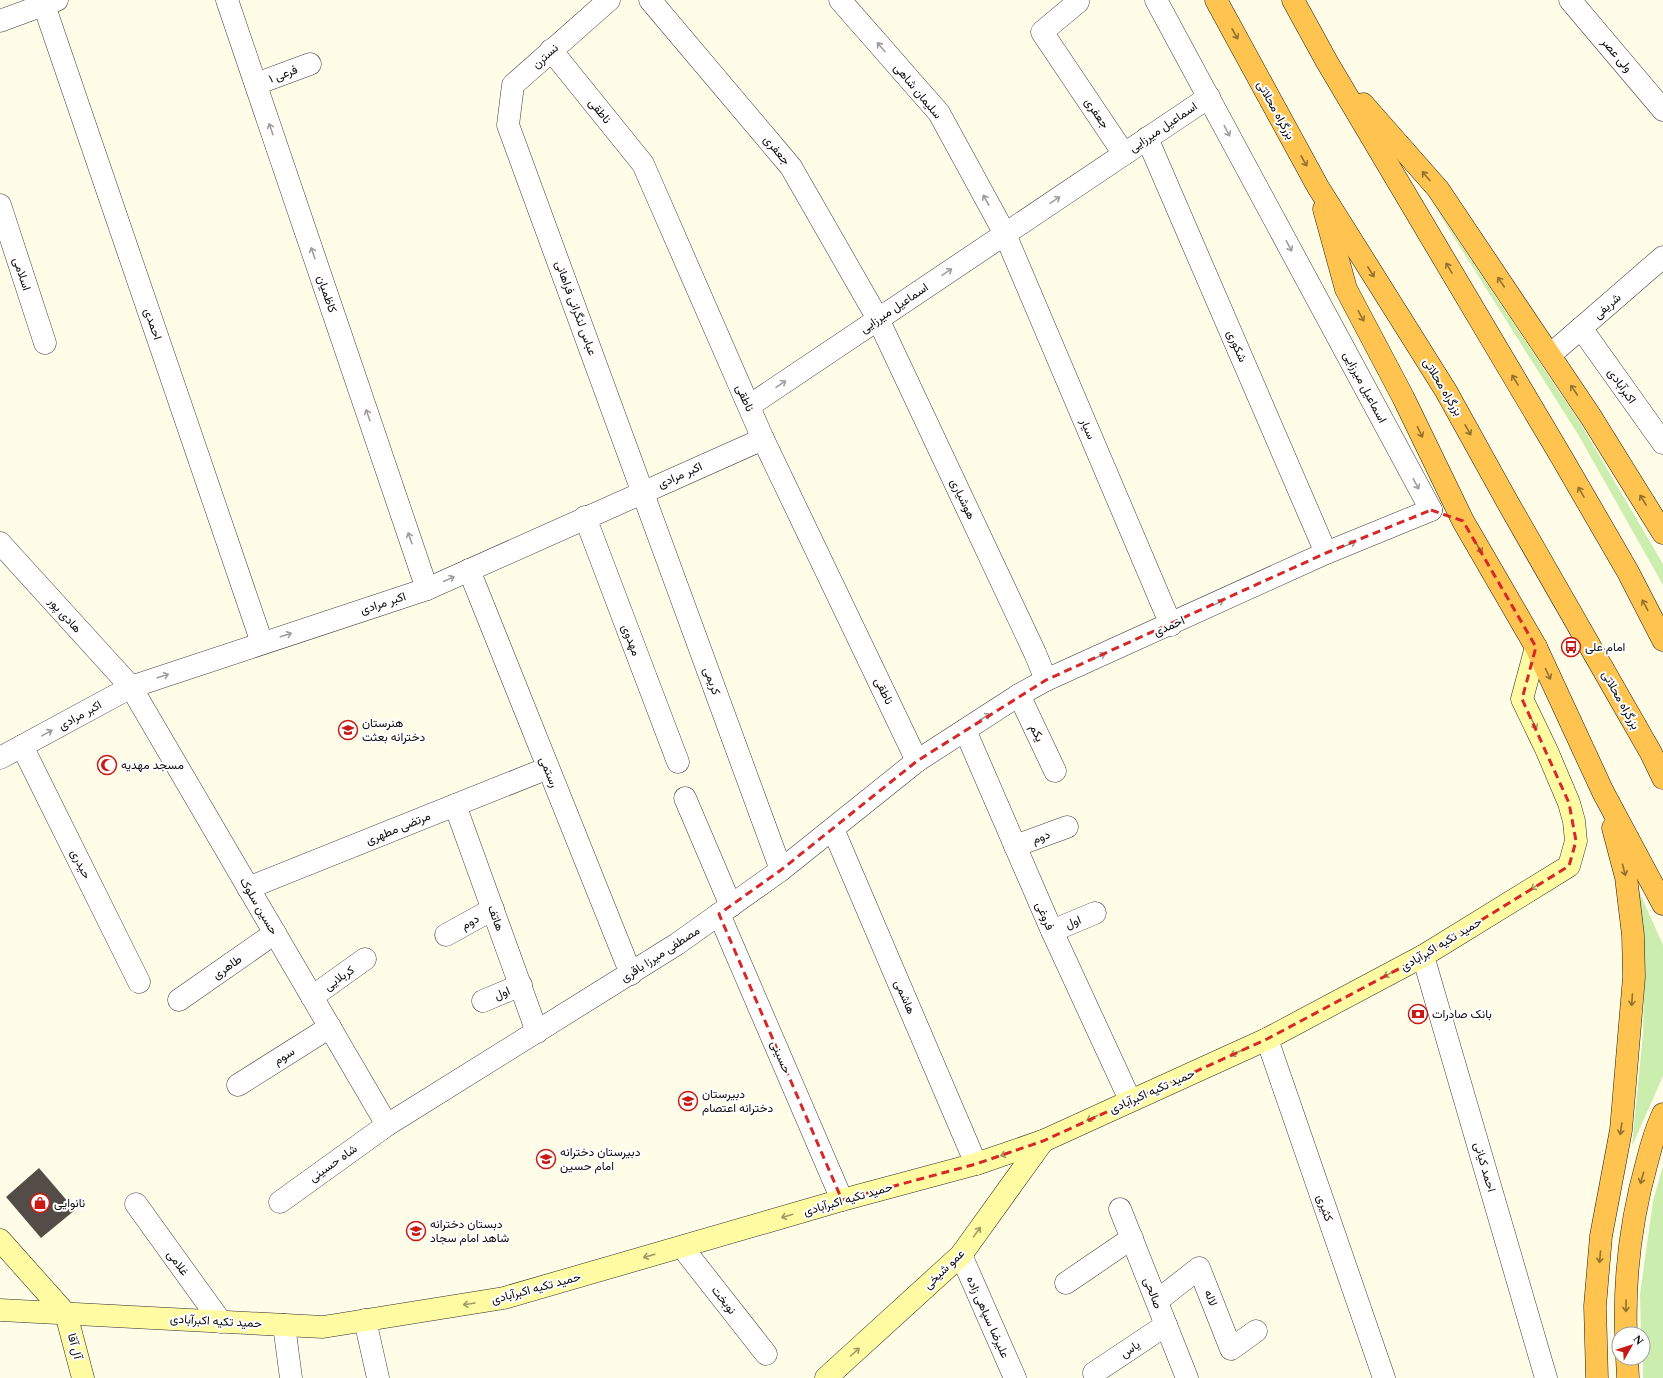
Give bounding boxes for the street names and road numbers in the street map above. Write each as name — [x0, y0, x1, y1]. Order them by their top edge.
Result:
street label: ولی عصر — [1596, 33, 1637, 77]
street label: نسترن — [528, 39, 563, 74]
street label: سلیمان شاهی — [889, 59, 947, 123]
street label: فرعی ۱ — [266, 60, 300, 89]
street label: بزرگراه محلاتی — [1252, 77, 1300, 143]
street label: ناطقی — [583, 94, 616, 128]
street label: جعفری — [1079, 94, 1114, 133]
street label: اسماعیل میرزایی — [1125, 97, 1201, 157]
street label: جعفری — [758, 131, 795, 169]
street label: اسلامی — [7, 255, 36, 293]
street label: عباس لنگرانی فراهانی — [550, 258, 602, 358]
street label: کاظمیان — [311, 273, 342, 316]
street label: اسماعیل میرزایی — [856, 278, 932, 338]
street label: شریفی — [1589, 289, 1625, 324]
street label: احمدی — [138, 306, 167, 343]
street label: شکوری — [1221, 327, 1252, 365]
street label: اسماعیل میرزایی — [1338, 348, 1392, 427]
street label: بزرگراه محلاتی — [1418, 355, 1467, 420]
street label: اکبرآبادی — [1602, 365, 1641, 408]
street label: ناطقی — [730, 381, 759, 415]
street label: سیار — [1074, 415, 1100, 443]
street label: اکبر مرادی — [655, 457, 706, 494]
street label: هوشیاری — [945, 476, 980, 523]
street label: اکبر مرادی — [358, 587, 408, 620]
street label: هادی پور — [43, 592, 86, 637]
street label: احمدی — [1150, 611, 1188, 642]
street label: مهدوی — [616, 622, 645, 659]
street label: کریمی — [698, 665, 725, 698]
street label: بزرگراه محلاتی — [1597, 667, 1645, 733]
street label: ناطقی — [869, 674, 898, 708]
street label: اکبر مرادی — [55, 696, 105, 735]
street label: یکم — [1024, 721, 1049, 745]
street label: رستمی — [534, 754, 563, 790]
street label: مرتضی مطهری — [363, 807, 434, 850]
street label: دوم — [1029, 825, 1053, 850]
street label: حیدری — [65, 846, 96, 882]
street label: حسین سلوک — [234, 874, 283, 939]
street label: فروغی — [1030, 899, 1059, 933]
street label: هاتف — [482, 903, 509, 934]
street label: دوم — [458, 910, 483, 935]
street label: اول — [1062, 911, 1084, 934]
street label: حمید تکیه اکبرآبادی — [1397, 913, 1486, 976]
street label: مصطفی میرزا باقری — [617, 922, 704, 987]
street label: طاهری — [209, 950, 246, 984]
street label: کربلایی — [320, 961, 359, 996]
street label: هاشمی — [889, 977, 920, 1017]
street label: اول — [491, 982, 513, 1005]
street label: حسینی — [765, 1038, 796, 1077]
street label: سوم — [270, 1043, 299, 1070]
street label: حمید تکیه اکبرآبادی — [1106, 1064, 1198, 1119]
street label: شاه حسینی — [305, 1140, 361, 1187]
street label: احمد کیانی — [1468, 1140, 1501, 1194]
street label: حمید تکیه اکبرآبادی — [801, 1178, 895, 1221]
street label: کثیری — [1311, 1192, 1338, 1224]
street label: عمو شیخی — [919, 1245, 969, 1294]
street label: غلامی — [162, 1246, 193, 1280]
street label: حمید تکیه اکبرآبادی — [489, 1267, 583, 1310]
street label: علیرضا سپاهی زاده — [961, 1273, 1014, 1361]
street label: صالحی — [1138, 1275, 1167, 1312]
street label: نوبخت — [706, 1282, 741, 1319]
street label: لاله — [1199, 1287, 1222, 1309]
street label: حمید تکیه اکبرآبادی — [169, 1310, 262, 1333]
street label: آل آقا — [62, 1331, 87, 1362]
street label: یاس — [1116, 1336, 1145, 1363]

